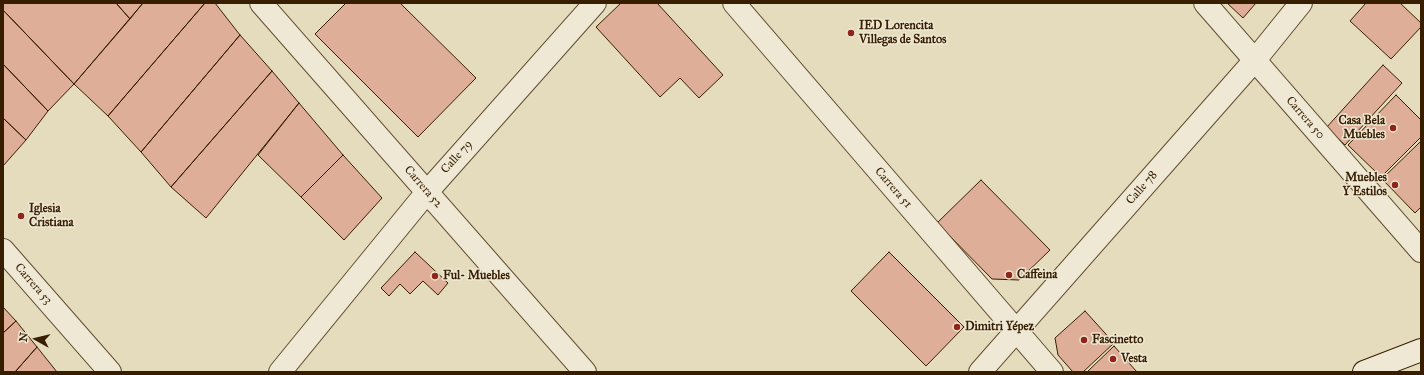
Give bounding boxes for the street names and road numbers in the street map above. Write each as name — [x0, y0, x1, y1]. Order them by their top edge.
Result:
street label: Carrera 50 — [1283, 94, 1327, 142]
street label: Calle 79 — [438, 137, 476, 177]
street label: Carrera 52 — [401, 163, 445, 211]
street label: Carrera 51 — [871, 165, 915, 211]
street label: Calle 78 — [1123, 168, 1161, 208]
street label: Carrera 53 — [11, 261, 55, 307]

